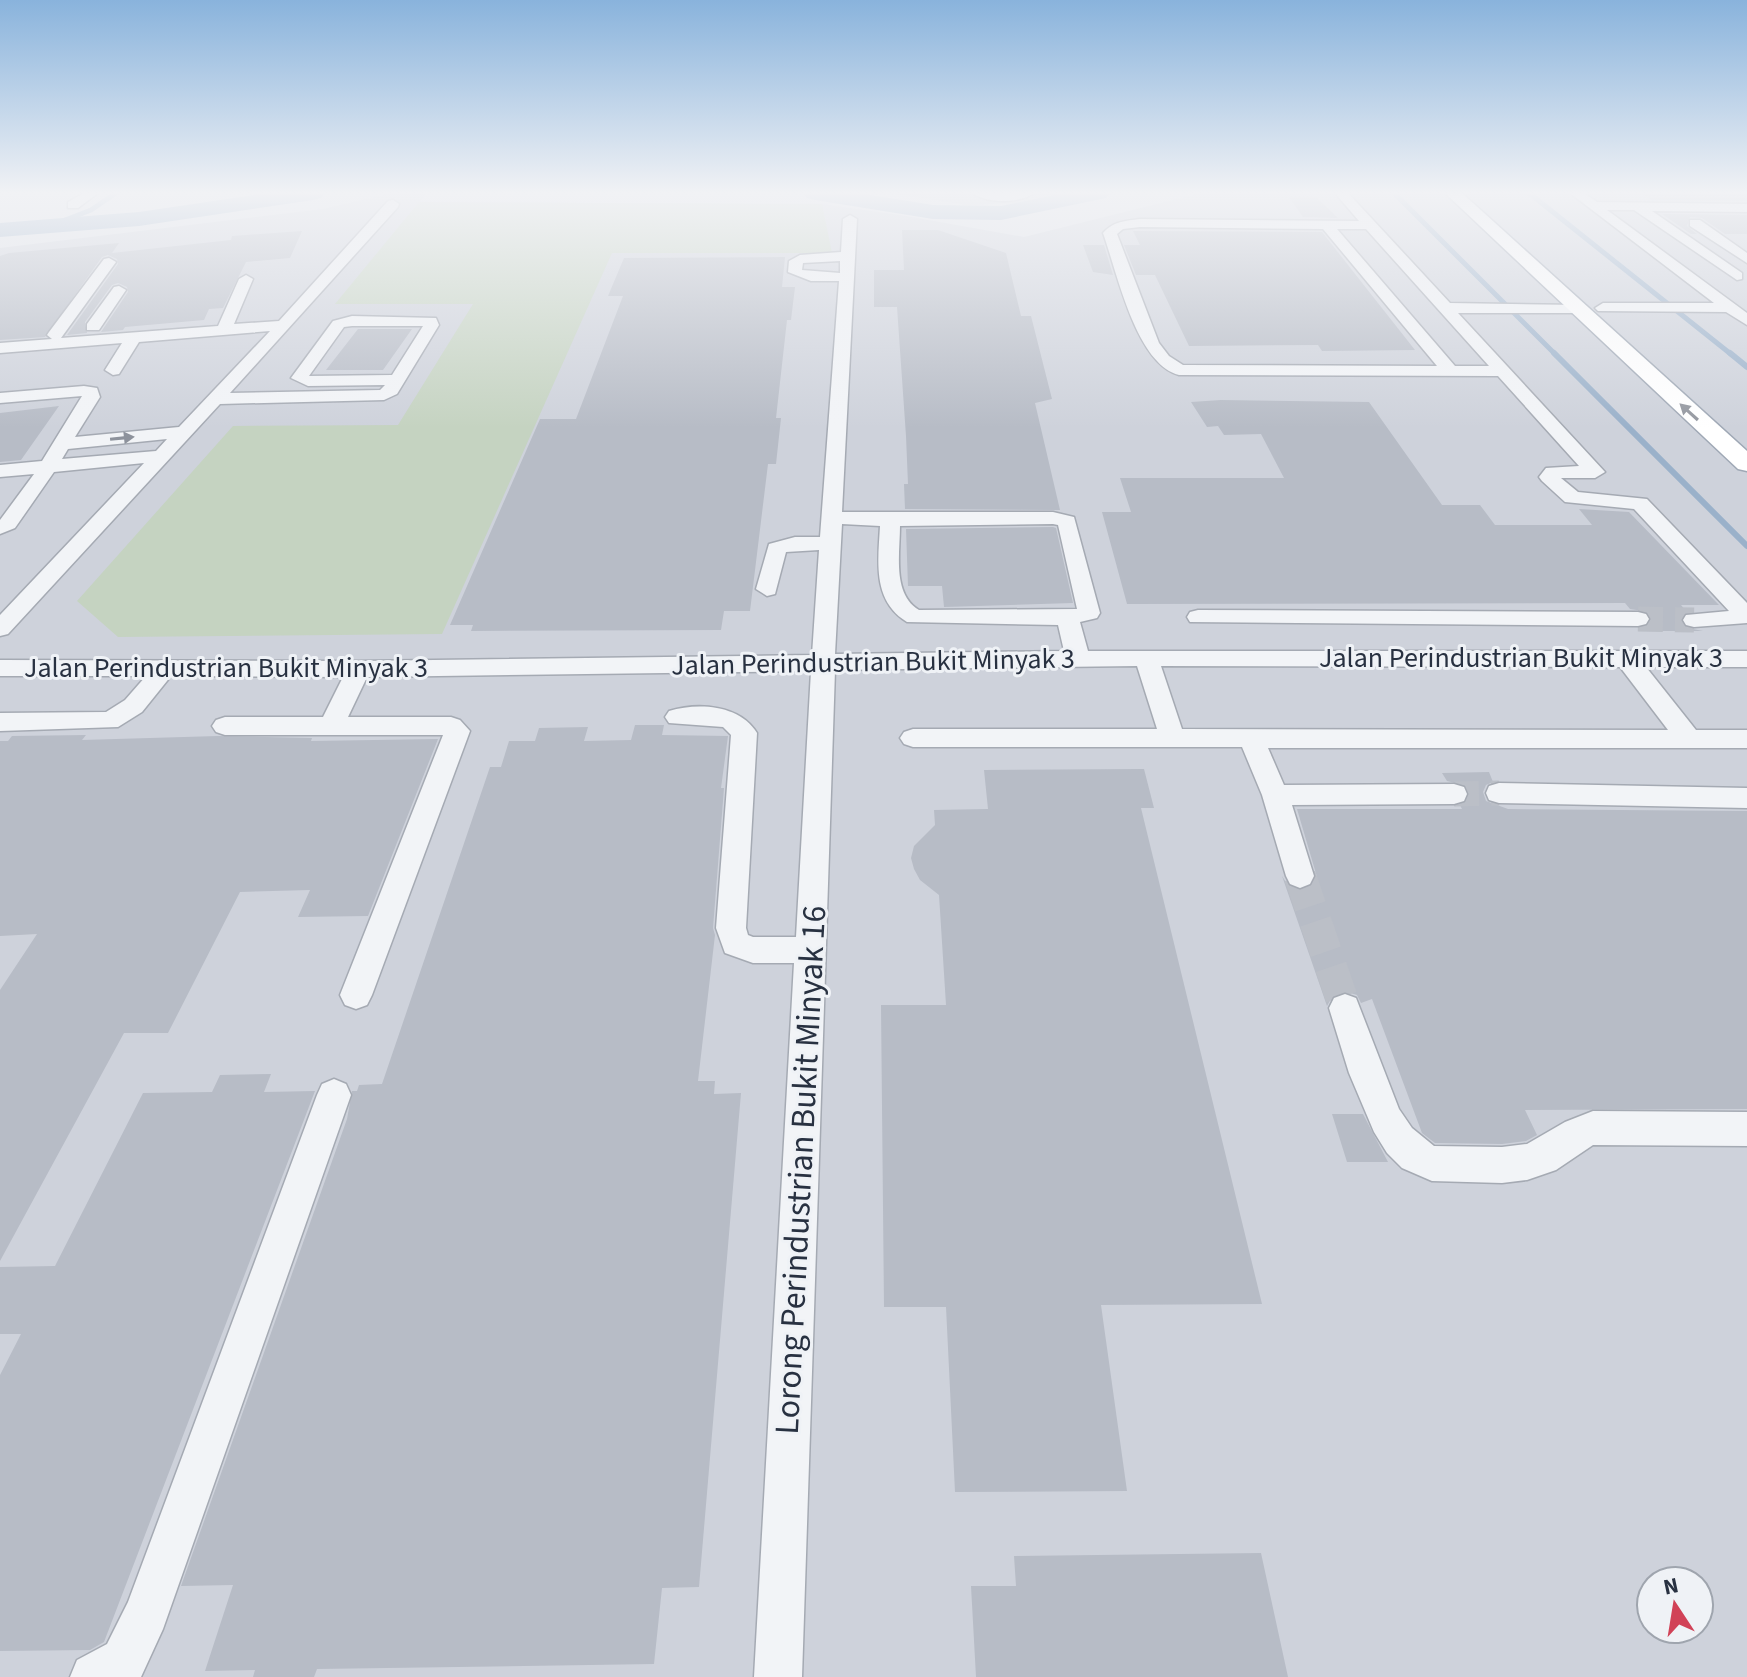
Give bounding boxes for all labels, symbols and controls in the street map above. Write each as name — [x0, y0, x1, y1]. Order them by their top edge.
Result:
one-way arrow — [1680, 403, 1699, 421]
one-way arrow — [110, 432, 135, 445]
street label: Jalan Perindustrian Bukit Minyak 3 — [671, 638, 1075, 686]
street label: Jalan Perindustrian Bukit Minyak 3 — [1319, 638, 1723, 678]
street label: Jalan Perindustrian Bukit Minyak 3 — [24, 648, 428, 688]
street label: Lorong Perindustrian Bukit Minyak 16 — [763, 904, 839, 1436]
north arrow — [1635, 1565, 1715, 1645]
text: N — [1661, 1569, 1682, 1604]

